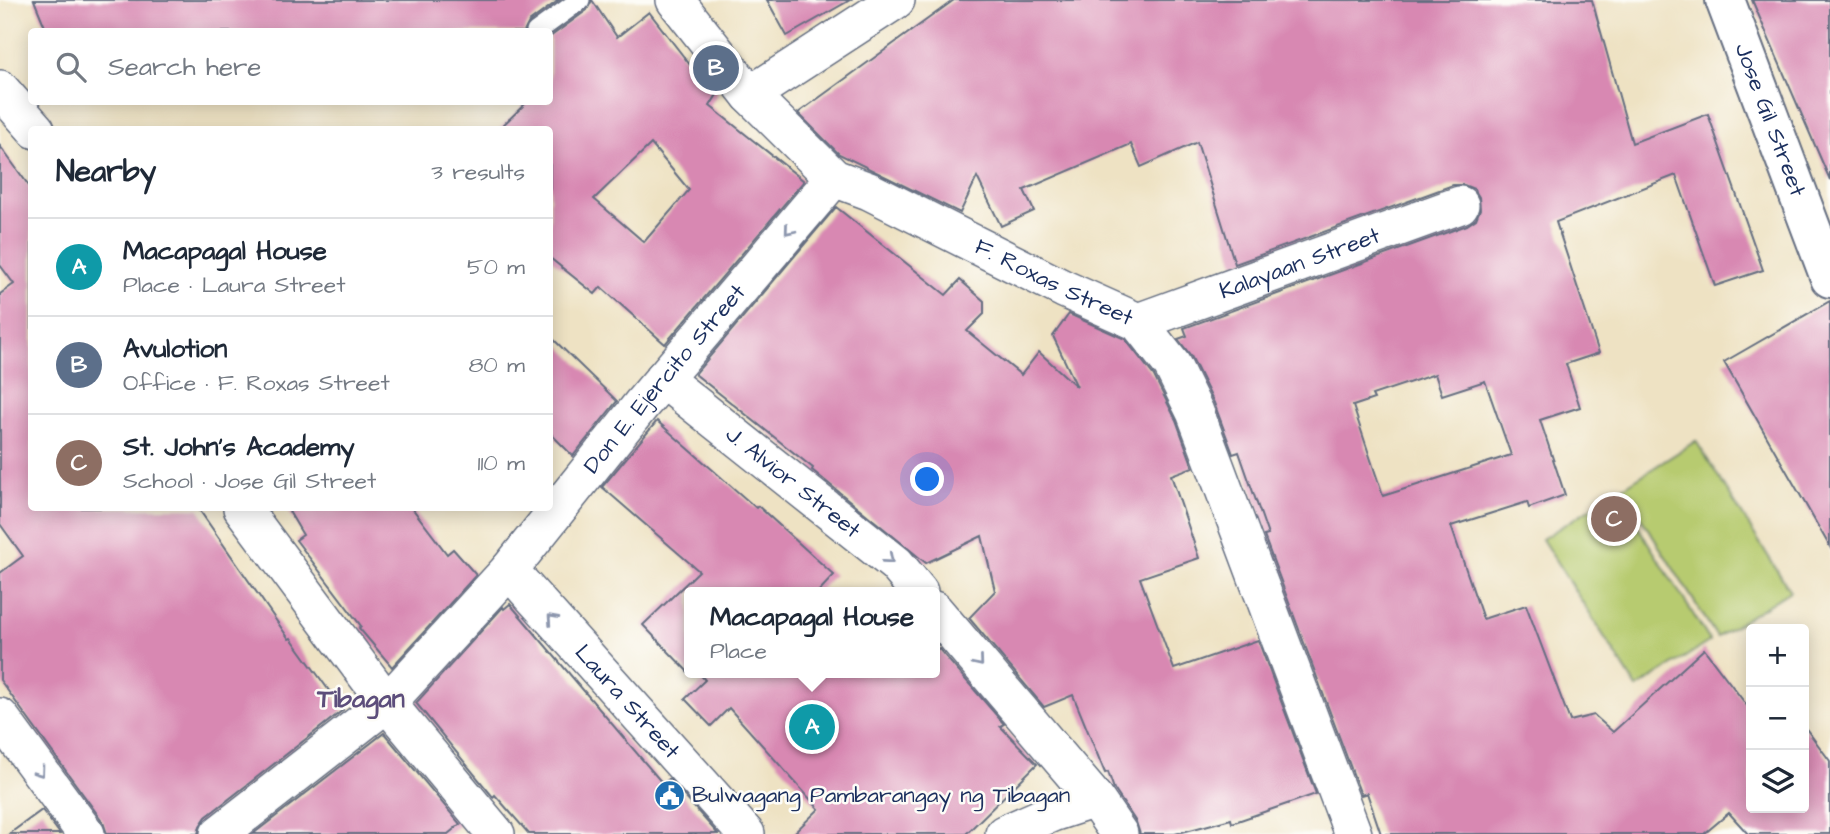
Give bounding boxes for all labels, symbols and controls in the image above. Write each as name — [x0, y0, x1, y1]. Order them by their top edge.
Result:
search box — [28, 28, 553, 105]
street label: Jose Gil Street — [1727, 38, 1814, 202]
pin: B — [693, 42, 739, 94]
icon: search — [52, 48, 90, 86]
text: Search here — [108, 49, 261, 85]
text: Nearby — [56, 151, 156, 193]
text: 3 results — [431, 156, 525, 188]
street label: Kalayaan Street — [1215, 219, 1385, 307]
one-way arrow — [785, 221, 797, 234]
street label: F. Roxas Street — [969, 231, 1139, 334]
text: Macapagal House — [123, 233, 327, 269]
text: A — [72, 251, 86, 283]
text: 50 m — [467, 251, 525, 283]
text: Place · Laura Street — [123, 269, 346, 301]
street label: Don E. Ejercito Street — [576, 277, 754, 480]
text: Avulotion — [123, 331, 227, 367]
text: B — [71, 349, 87, 381]
text: 80 m — [468, 349, 525, 381]
text: Office · F. Roxas Street — [123, 367, 390, 399]
street label: J. Alvior Street — [719, 419, 868, 546]
text: St. John's Academy — [123, 429, 354, 465]
text: C — [71, 447, 87, 479]
text: 110 m — [477, 447, 525, 479]
your location — [910, 462, 944, 496]
text: School · Jose Gil Street — [123, 465, 376, 497]
pin: C — [1591, 493, 1637, 545]
one-way arrow — [880, 551, 893, 563]
popup — [684, 587, 940, 678]
text: Macapagal House — [710, 599, 914, 635]
one-way arrow — [548, 614, 561, 627]
map controls — [1746, 624, 1809, 813]
button: + — [1746, 624, 1809, 687]
text: Place — [710, 635, 767, 667]
street label: Laura Street — [567, 637, 688, 766]
one-way arrow — [971, 654, 983, 667]
district label: Tibagan — [316, 681, 405, 720]
button: − — [1746, 687, 1809, 750]
pin: A — [789, 701, 835, 753]
button: layers — [1746, 750, 1809, 813]
one-way arrow — [32, 764, 45, 777]
public building icon: Bulwagang Pambarangay ng Tibagan — [652, 778, 686, 812]
place label: Bulwagang Pambarangay ng Tibagan — [692, 779, 1070, 812]

